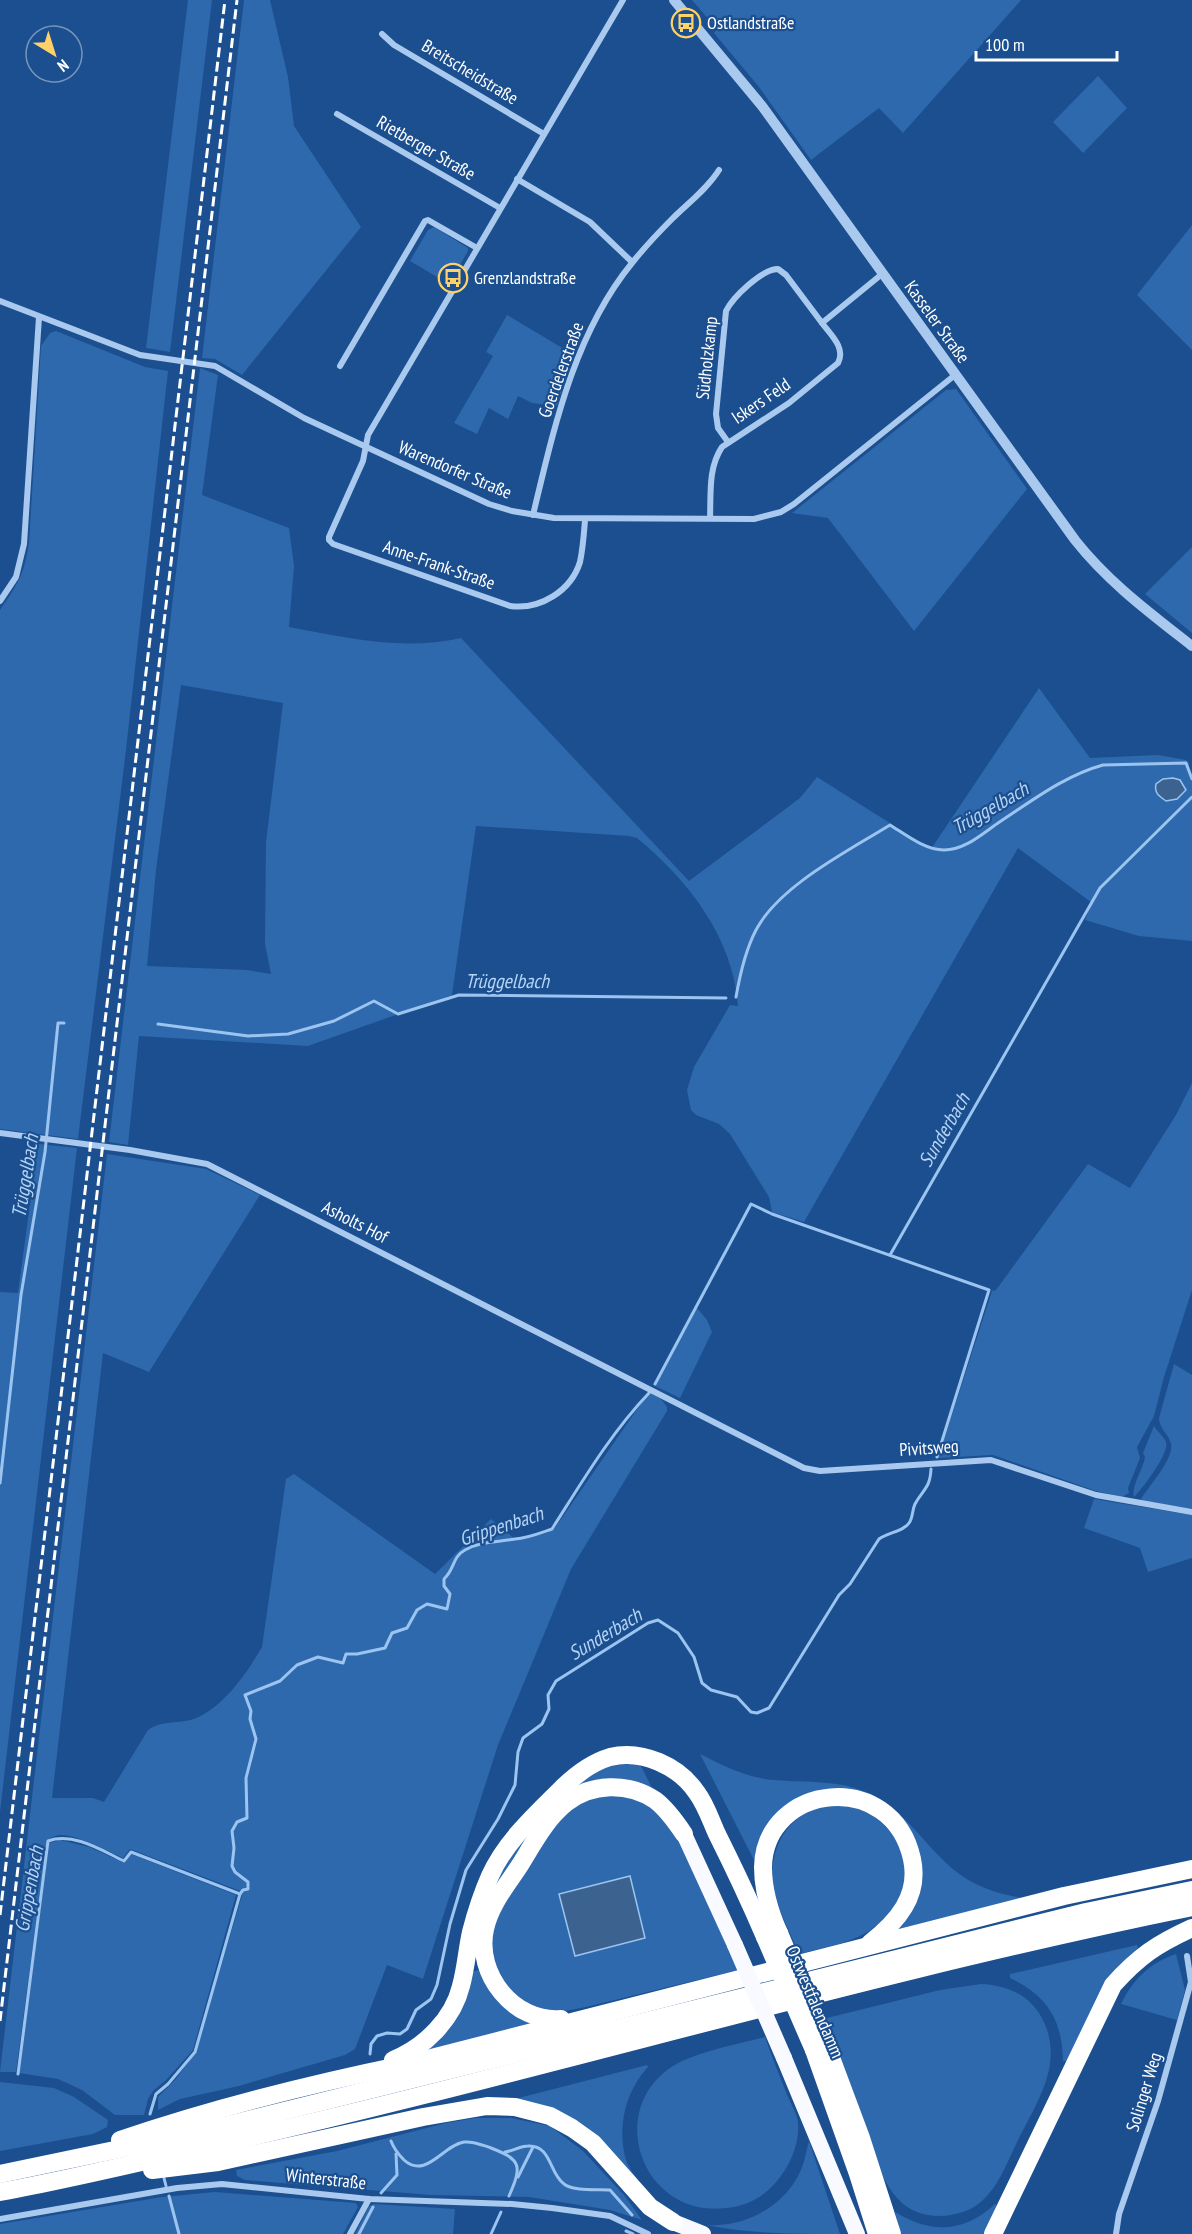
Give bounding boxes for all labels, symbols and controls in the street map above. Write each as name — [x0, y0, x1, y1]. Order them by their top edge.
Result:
bus stop icon: Ostlandstraße — [670, 7, 702, 39]
place label: Ostlandstraße — [707, 11, 794, 34]
north arrow — [24, 24, 84, 84]
scale bar — [976, 24, 1117, 62]
text: 100 m — [985, 33, 1025, 56]
street label: Breitscheidstraße — [418, 34, 523, 109]
text: N — [54, 55, 73, 76]
street label: Rietberger Straße — [373, 110, 480, 185]
bus stop icon: Grenzlandstraße — [437, 262, 469, 294]
place label: Grenzlandstraße — [474, 266, 576, 289]
street label: Kasseler Straße — [900, 276, 975, 368]
street label: Südholzkamp — [691, 315, 722, 401]
street label: Goerdelerstraße — [533, 319, 588, 421]
street label: Iskers Feld — [727, 373, 795, 429]
street label: Warendorfer Straße — [395, 435, 515, 504]
street label: Anne-Frank-Straße — [380, 535, 498, 594]
water label: Trüggelbach — [947, 775, 1034, 840]
water label: Trüggelbach — [465, 968, 550, 994]
water label: Sunderbach — [912, 1087, 976, 1172]
water label: Trüggelbach — [6, 1131, 45, 1220]
street label: Asholts Hof — [318, 1195, 393, 1249]
street label: Pivitsweg — [898, 1434, 959, 1461]
water label: Grippenbach — [456, 1500, 547, 1552]
water label: Sunderbach — [564, 1601, 647, 1666]
water label: Grippenbach — [9, 1843, 50, 1934]
street label: Ostwestfalendamm — [782, 1942, 849, 2061]
street label: Solinger Weg — [1121, 2049, 1166, 2134]
street label: Winterstraße — [285, 2163, 367, 2194]

